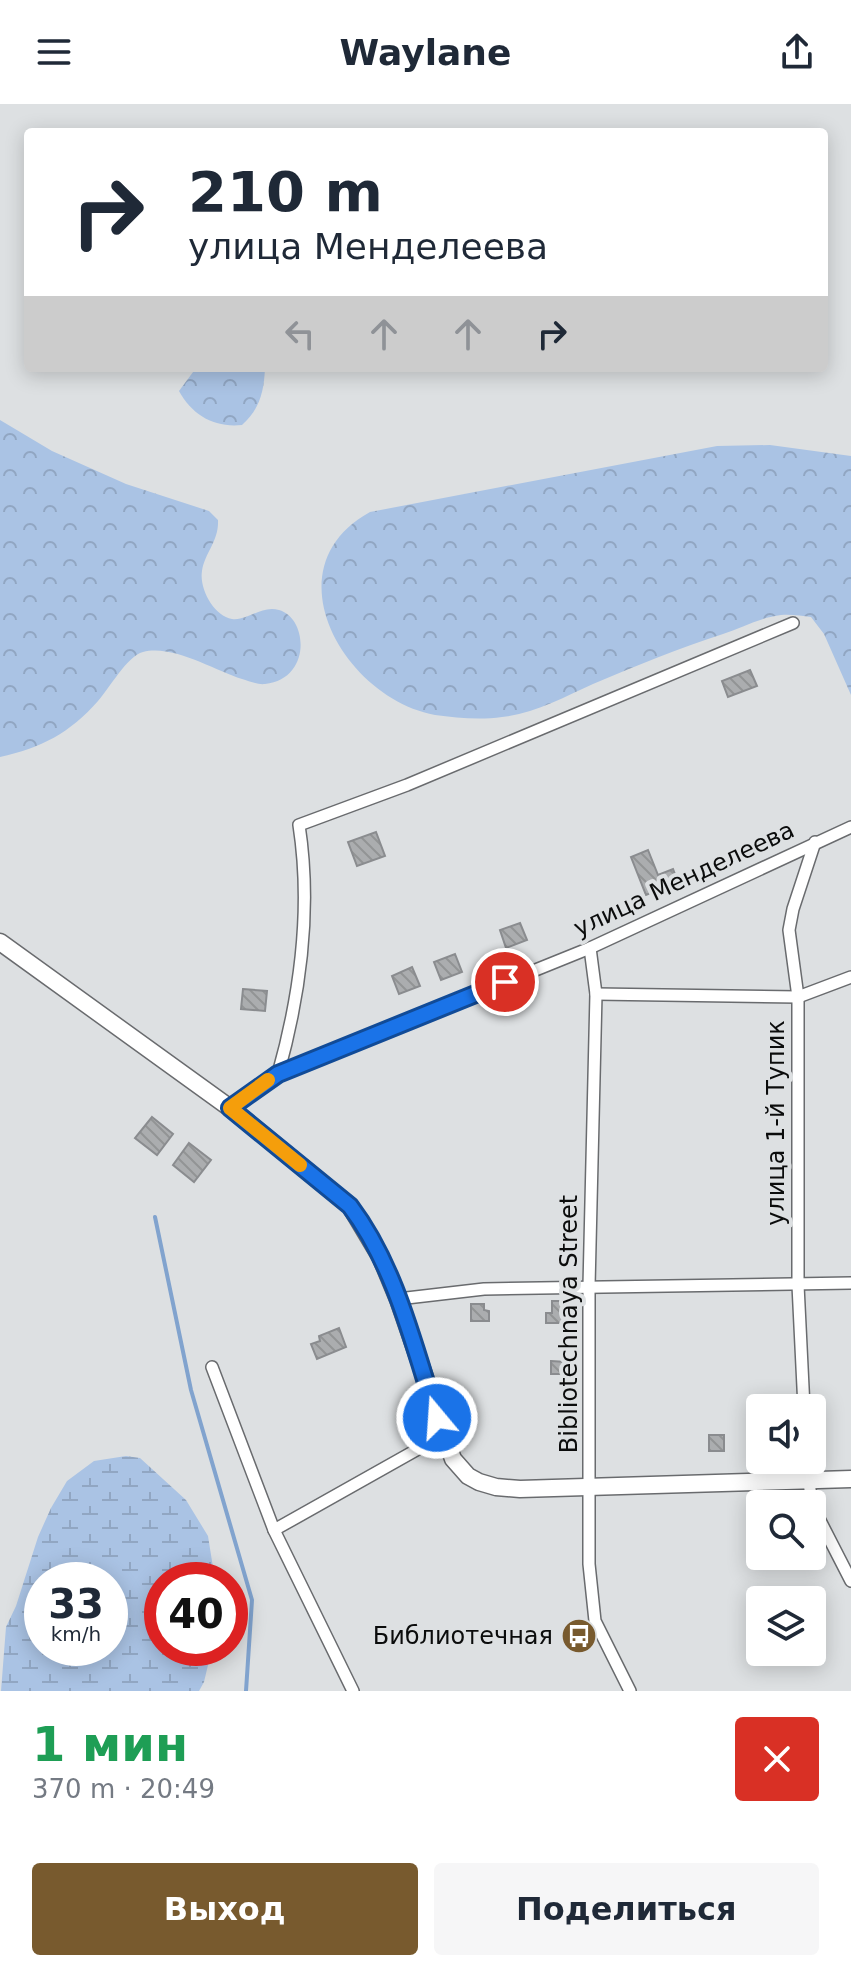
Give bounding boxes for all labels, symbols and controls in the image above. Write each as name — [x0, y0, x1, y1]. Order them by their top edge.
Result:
icon: menu — [32, 30, 76, 74]
icon: share — [775, 30, 819, 74]
text: Waylane — [340, 32, 511, 73]
text: 210 m — [188, 159, 383, 224]
icon: right — [56, 160, 160, 264]
text: улица Менделеева — [188, 226, 548, 267]
icon: left — [278, 312, 322, 356]
icon: ahead — [362, 312, 406, 356]
icon: ahead — [446, 312, 490, 356]
icon: right — [530, 312, 574, 356]
street label: улица Менделеева — [569, 816, 799, 942]
pin — [471, 948, 539, 1016]
icon: arrive — [483, 960, 527, 1004]
street label: улица 1-й Тупик — [762, 1020, 790, 1226]
street label: Bibliotechnaya Street — [555, 1195, 583, 1453]
position arrow — [395, 1376, 479, 1460]
map controls — [746, 1394, 826, 1666]
button: sound — [746, 1394, 826, 1474]
button: search — [746, 1490, 826, 1570]
speed limit sign: 40 — [144, 1562, 248, 1666]
text: 33 — [48, 1581, 104, 1627]
button: layers — [746, 1586, 826, 1666]
bus stop icon: Библиотечная — [560, 1617, 598, 1655]
text: km/h — [51, 1622, 101, 1646]
place label: Библиотечная — [373, 1622, 553, 1650]
text: 1 мин — [32, 1716, 188, 1772]
button: close — [735, 1717, 819, 1801]
text: 370 m · 20:49 — [32, 1774, 215, 1804]
button: Выход — [32, 1863, 418, 1955]
button: Поделиться — [434, 1863, 819, 1955]

